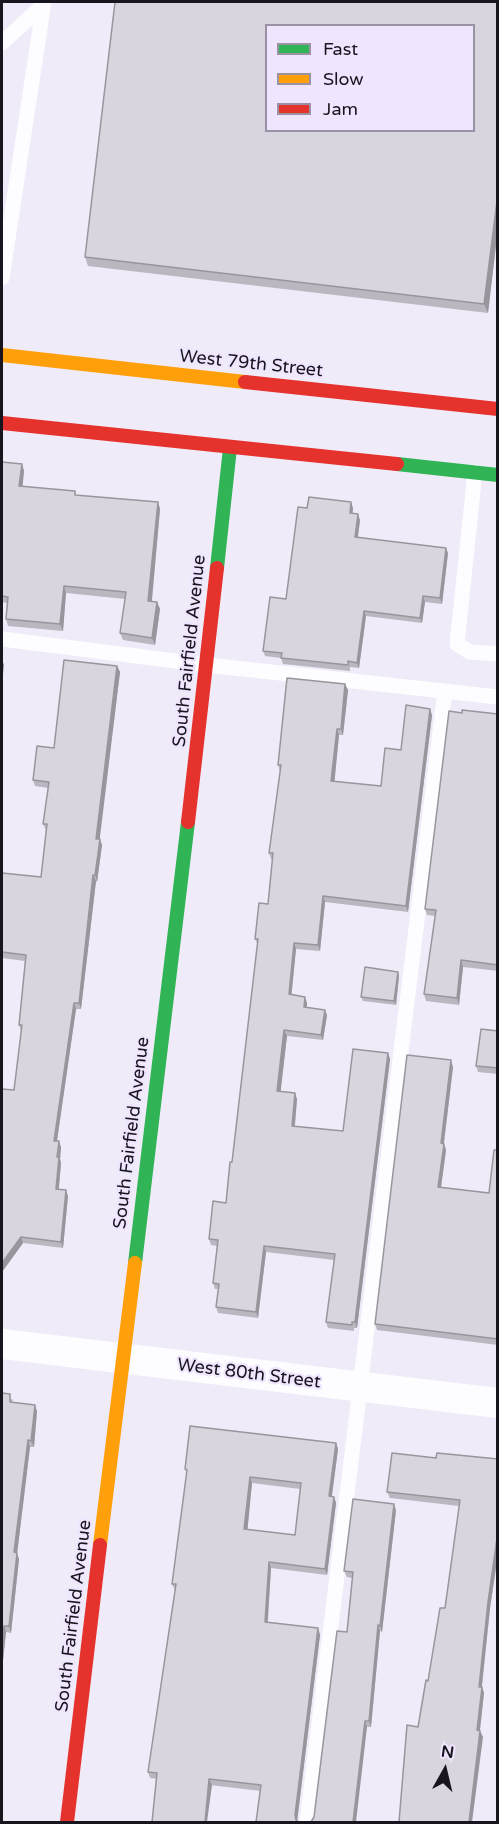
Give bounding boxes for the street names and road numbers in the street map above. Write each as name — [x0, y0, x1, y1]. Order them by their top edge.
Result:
street label: West 79th Street — [178, 346, 324, 382]
street label: South Fairfield Avenue — [169, 554, 211, 748]
street label: South Fairfield Avenue — [110, 1036, 154, 1230]
street label: West 80th Street — [176, 1354, 322, 1394]
street label: South Fairfield Avenue — [52, 1519, 96, 1713]

